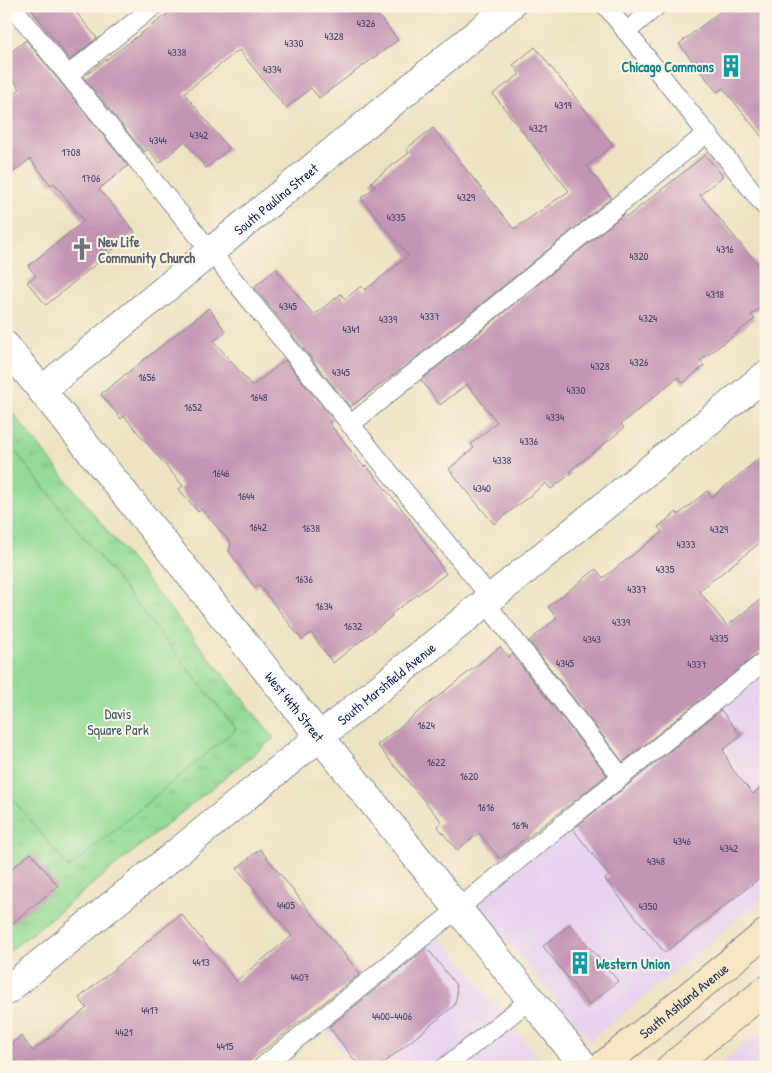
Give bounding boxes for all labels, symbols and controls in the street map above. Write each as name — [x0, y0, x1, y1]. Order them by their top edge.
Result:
house number: 4326 — [357, 16, 376, 30]
house number: 4328 — [325, 29, 344, 43]
house number: 4330 — [285, 36, 304, 50]
house number: 4338 — [168, 45, 187, 59]
building icon: Chicago Commons — [718, 53, 744, 79]
place label: Chicago Commons — [622, 57, 715, 78]
house number: 4334 — [263, 62, 281, 76]
house number: 4319 — [554, 98, 572, 112]
house number: 4321 — [529, 121, 547, 135]
house number: 4342 — [190, 128, 208, 142]
house number: 4344 — [149, 133, 167, 147]
house number: 1708 — [61, 145, 81, 159]
street label: South Paulina Street — [229, 158, 322, 239]
house number: 1706 — [82, 171, 101, 185]
house number: 4329 — [457, 190, 475, 204]
house number: 4335 — [387, 210, 406, 224]
place label: New Life Community Church — [98, 232, 195, 269]
church icon: New Life Community Church — [69, 236, 95, 262]
house number: 4316 — [716, 242, 734, 256]
house number: 4320 — [629, 249, 649, 263]
house number: 4318 — [706, 287, 724, 301]
house number: 4345 — [279, 299, 297, 313]
house number: 4337 — [420, 309, 440, 323]
house number: 4324 — [639, 311, 657, 325]
house number: 4339 — [379, 312, 397, 326]
house number: 4341 — [342, 322, 360, 336]
house number: 4326 — [630, 355, 649, 369]
house number: 4328 — [591, 359, 610, 373]
house number: 4345 — [332, 365, 350, 379]
house number: 1656 — [138, 370, 156, 384]
house number: 4330 — [567, 383, 586, 397]
house number: 1648 — [250, 390, 268, 404]
house number: 1652 — [184, 400, 202, 414]
house number: 4334 — [546, 410, 564, 424]
house number: 4336 — [520, 434, 539, 448]
house number: 4338 — [493, 453, 512, 467]
house number: 1646 — [213, 466, 230, 480]
house number: 4340 — [473, 481, 491, 495]
house number: 1644 — [238, 489, 254, 503]
house number: 1642 — [249, 520, 267, 534]
house number: 1638 — [302, 521, 320, 535]
house number: 4329 — [710, 522, 728, 536]
house number: 4333 — [677, 537, 696, 551]
house number: 4335 — [656, 562, 675, 576]
house number: 1636 — [295, 572, 313, 586]
house number: 4337 — [627, 582, 647, 596]
house number: 1634 — [315, 599, 333, 613]
house number: 4339 — [612, 615, 630, 629]
house number: 1632 — [344, 619, 362, 633]
house number: 4335 — [710, 631, 729, 645]
house number: 4343 — [583, 632, 601, 646]
street label: South Marshfield Avenue — [333, 637, 439, 729]
house number: 4345 — [556, 656, 574, 670]
house number: 4337 — [687, 657, 707, 671]
street label: West 44th Street — [261, 667, 329, 745]
park label: Davis Square Park — [87, 704, 149, 740]
house number: 1624 — [417, 718, 435, 732]
house number: 1622 — [427, 755, 445, 769]
house number: 1620 — [460, 769, 478, 783]
house number: 1616 — [478, 800, 495, 814]
house number: 1614 — [512, 818, 528, 832]
house number: 4346 — [673, 834, 691, 848]
house number: 4342 — [720, 841, 738, 855]
house number: 4348 — [647, 854, 665, 868]
house number: 4405 — [277, 898, 295, 912]
house number: 4350 — [639, 899, 657, 913]
building icon: Western Union — [567, 950, 593, 976]
place label: Western Union — [596, 954, 670, 973]
house number: 4413 — [192, 955, 210, 969]
street label: South Ashland Avenue — [635, 958, 732, 1042]
house number: 4407 — [291, 970, 309, 984]
house number: 4417 — [141, 1003, 159, 1017]
house number: 4400-4406 — [372, 1009, 413, 1023]
house number: 4421 — [115, 1025, 133, 1039]
house number: 4415 — [217, 1039, 234, 1053]

